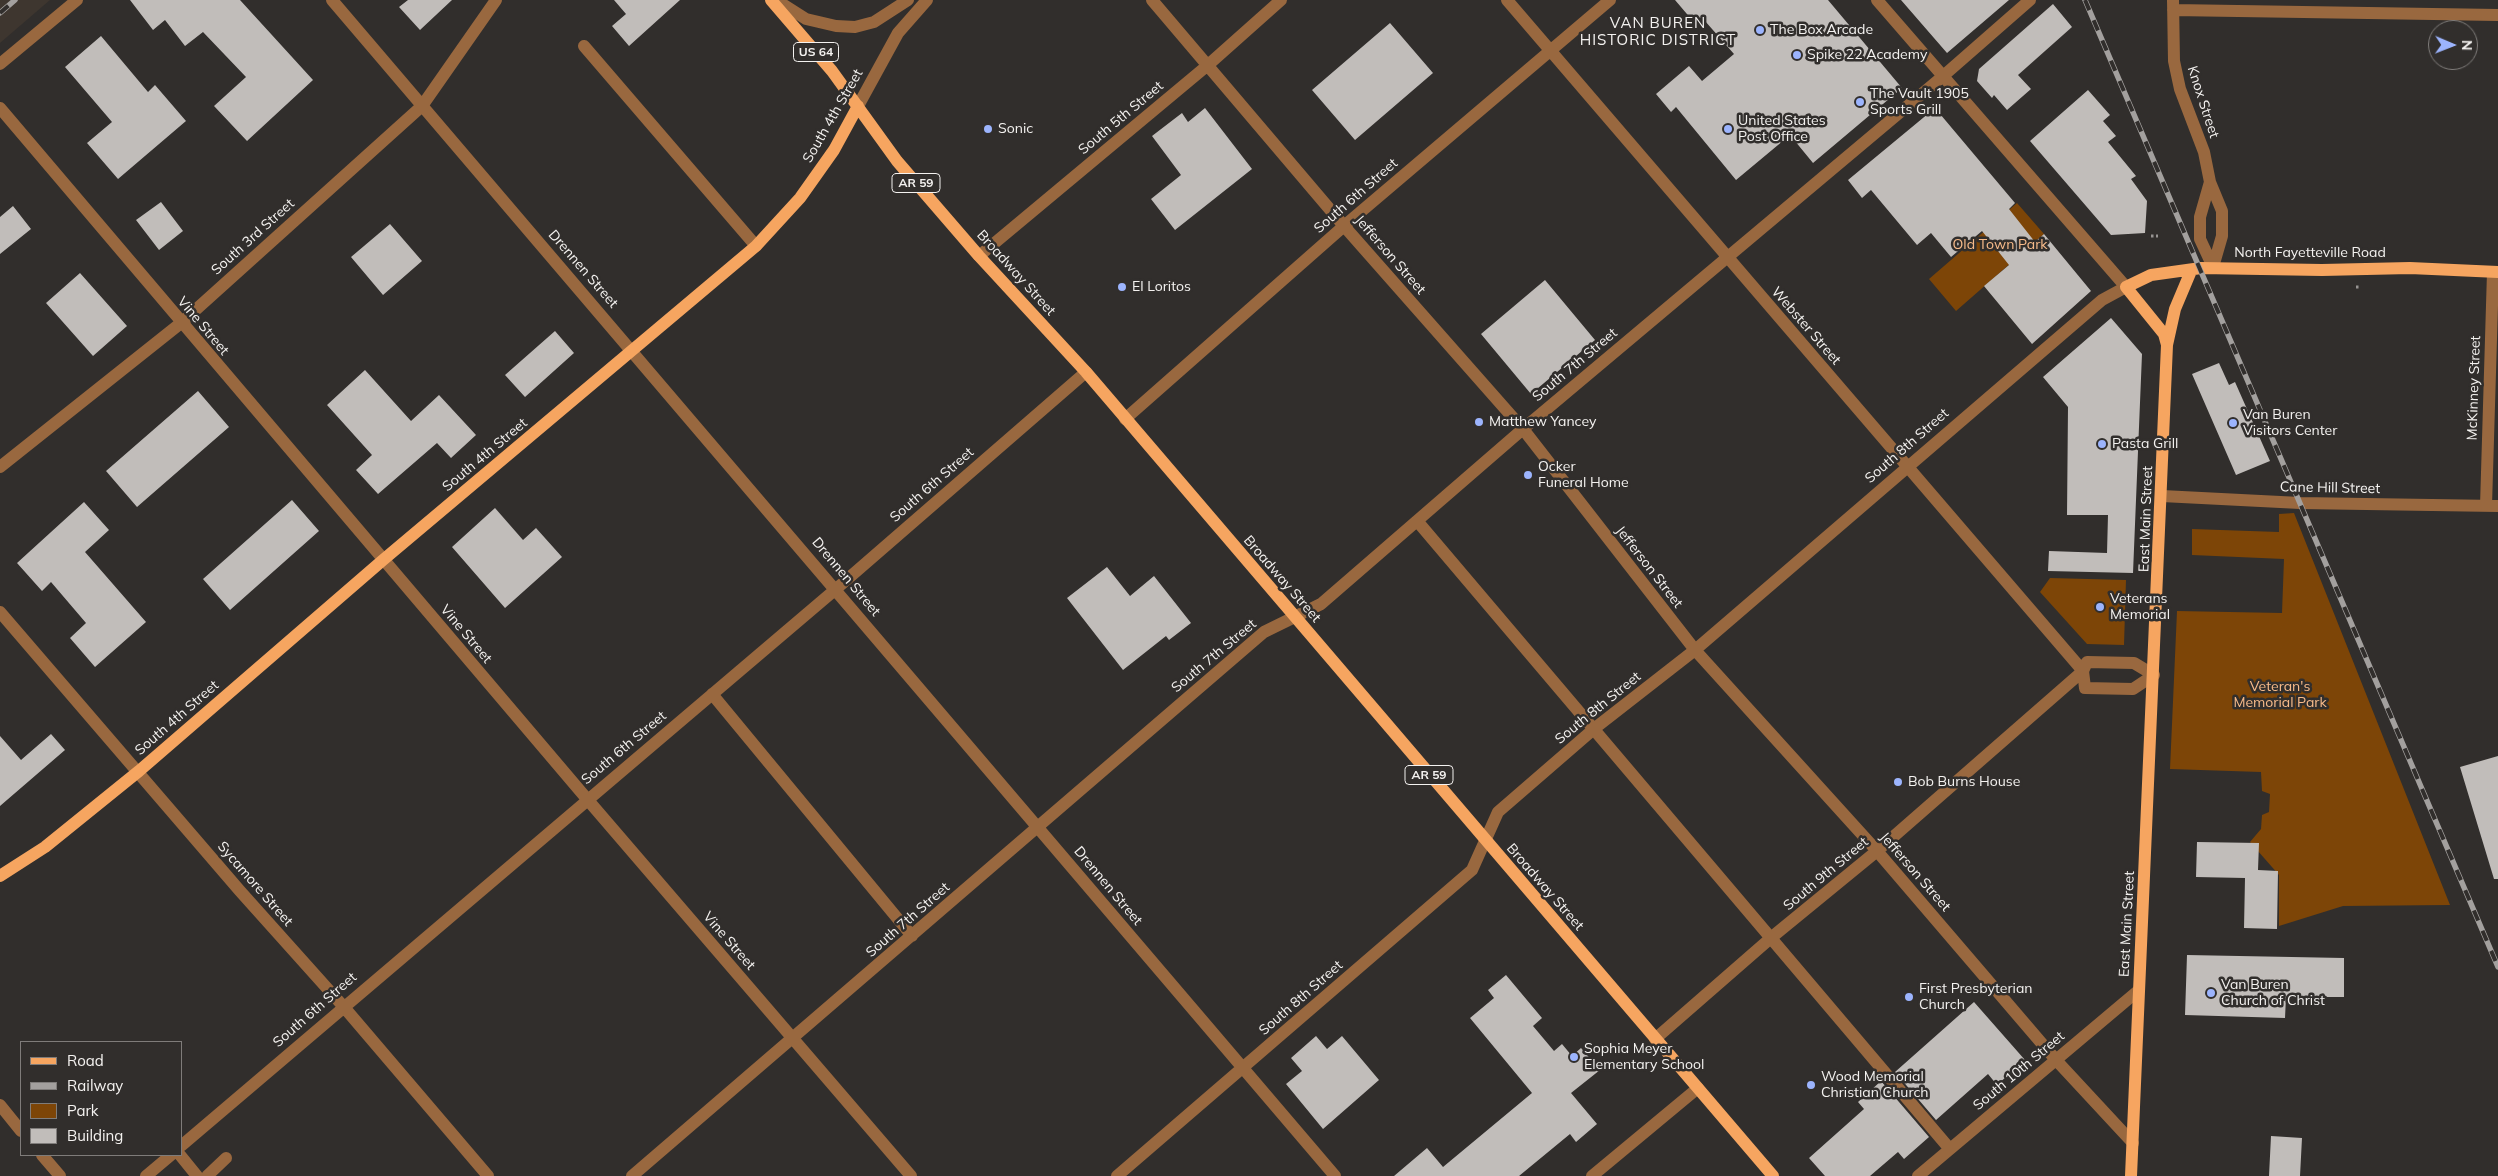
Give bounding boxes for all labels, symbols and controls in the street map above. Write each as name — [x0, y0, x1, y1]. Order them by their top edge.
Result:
district label: VAN BUREN HISTORIC DISTRICT — [1578, 14, 1738, 49]
north arrow — [2428, 20, 2478, 70]
place label: The Box Arcade — [1770, 22, 1873, 38]
marker: The Box Arcade — [1754, 24, 1766, 36]
text: N — [2458, 40, 2476, 51]
road number: US 64 — [794, 42, 838, 62]
place label: Spike 22 Academy — [1807, 47, 1927, 63]
marker: Spike 22 Academy — [1791, 49, 1803, 61]
street label: Knox Street — [2183, 64, 2223, 140]
street label: South 4th Street — [799, 66, 867, 166]
street label: South 5th Street — [1075, 78, 1167, 158]
place label: The Vault 1905 Sports Grill — [1870, 86, 1969, 118]
marker: The Vault 1905 Sports Grill — [1854, 96, 1866, 108]
place label: United States Post Office — [1738, 113, 1826, 146]
place label: Sonic — [998, 121, 1033, 137]
marker: Sonic — [982, 123, 994, 135]
marker: United States Post Office — [1722, 123, 1734, 135]
street label: South 6th Street — [1311, 155, 1401, 237]
road number: AR 59 — [892, 174, 940, 192]
street label: South 3rd Street — [208, 195, 298, 279]
street label: Jefferson Street — [1351, 212, 1429, 298]
street label: Drennen Street — [545, 227, 621, 311]
street label: Broadway Street — [973, 227, 1059, 319]
park label: Old Town Park — [1953, 237, 2047, 253]
street label: North Fayetteville Road — [2234, 245, 2386, 261]
place label: El Loritos — [1132, 279, 1191, 295]
marker: El Loritos — [1116, 281, 1128, 293]
street label: Webster Street — [1768, 284, 1844, 368]
street label: Vine Street — [174, 293, 232, 359]
street label: South 7th Street — [1529, 325, 1621, 405]
street label: McKinney Street — [2464, 335, 2484, 441]
street label: South 8th Street — [1862, 405, 1952, 487]
place label: Van Buren Visitors Center — [2243, 407, 2337, 440]
place label: Matthew Yancey — [1489, 414, 1596, 430]
street label: South 4th Street — [439, 415, 531, 495]
marker: Matthew Yancey — [1473, 416, 1485, 428]
marker: Van Buren Visitors Center — [2227, 417, 2239, 429]
place label: Pasta Grill — [2112, 436, 2178, 452]
marker: Pasta Grill — [2096, 438, 2108, 450]
street label: South 6th Street — [887, 444, 977, 526]
place label: Ocker Funeral Home — [1538, 459, 1629, 492]
street label: East Main Street — [2136, 466, 2156, 572]
marker: Ocker Funeral Home — [1522, 469, 1534, 481]
street label: Cane Hill Street — [2280, 479, 2380, 497]
street label: Jefferson Street — [1612, 523, 1686, 611]
street label: Broadway Street — [1240, 532, 1324, 626]
street label: Drennen Street — [808, 534, 884, 620]
place label: Veterans Memorial — [2110, 591, 2170, 624]
street label: Vine Street — [437, 601, 495, 667]
marker: Veterans Memorial — [2094, 601, 2106, 613]
street label: South 7th Street — [1168, 616, 1260, 696]
street label: South 8th Street — [1552, 668, 1644, 748]
street label: South 4th Street — [132, 677, 222, 759]
park label: Veteran's Memorial Park — [2233, 679, 2327, 712]
street label: South 6th Street — [578, 708, 670, 788]
road number: AR 59 — [1405, 766, 1453, 784]
place label: Bob Burns House — [1908, 774, 2020, 790]
marker: Bob Burns House — [1892, 776, 1904, 788]
street label: Jefferson Street — [1876, 829, 1954, 915]
street label: South 9th Street — [1780, 834, 1872, 914]
street label: Sycamore Street — [214, 838, 296, 930]
street label: Broadway Street — [1503, 840, 1587, 934]
street label: Drennen Street — [1070, 843, 1146, 929]
street label: East Main Street — [2116, 870, 2138, 978]
street label: South 7th Street — [863, 879, 953, 961]
street label: Vine Street — [699, 909, 759, 973]
street label: South 8th Street — [1256, 957, 1346, 1039]
street label: South 6th Street — [270, 969, 360, 1051]
place label: Van Buren Church of Christ — [2221, 977, 2325, 1010]
place label: First Presbyterian Church — [1919, 981, 2032, 1014]
marker: Van Buren Church of Christ — [2205, 987, 2217, 999]
marker: First Presbyterian Church — [1903, 991, 1915, 1003]
street label: South 10th Street — [1970, 1028, 2068, 1114]
legend — [20, 1041, 182, 1156]
place label: Sophia Meyer Elementary School — [1584, 1041, 1704, 1074]
text: Road — [67, 1051, 104, 1070]
marker: Sophia Meyer Elementary School — [1568, 1051, 1580, 1063]
place label: Wood Memorial Christian Church — [1821, 1069, 1929, 1102]
text: Railway — [67, 1076, 123, 1095]
marker: Wood Memorial Christian Church — [1805, 1079, 1817, 1091]
text: Park — [67, 1101, 99, 1120]
text: Building — [67, 1126, 123, 1145]

